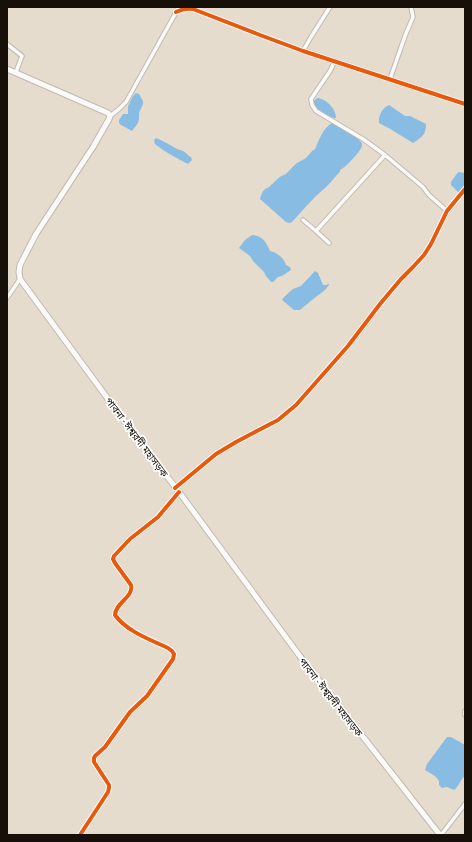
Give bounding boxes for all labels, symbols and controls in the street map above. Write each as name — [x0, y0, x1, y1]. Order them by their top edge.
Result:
street label: পাবনা - ঈশ্বরদী মহাসড়ক — [102, 395, 171, 480]
street label: পাবনা - ঈশ্বরদী মহাসড়ক — [296, 655, 366, 740]

